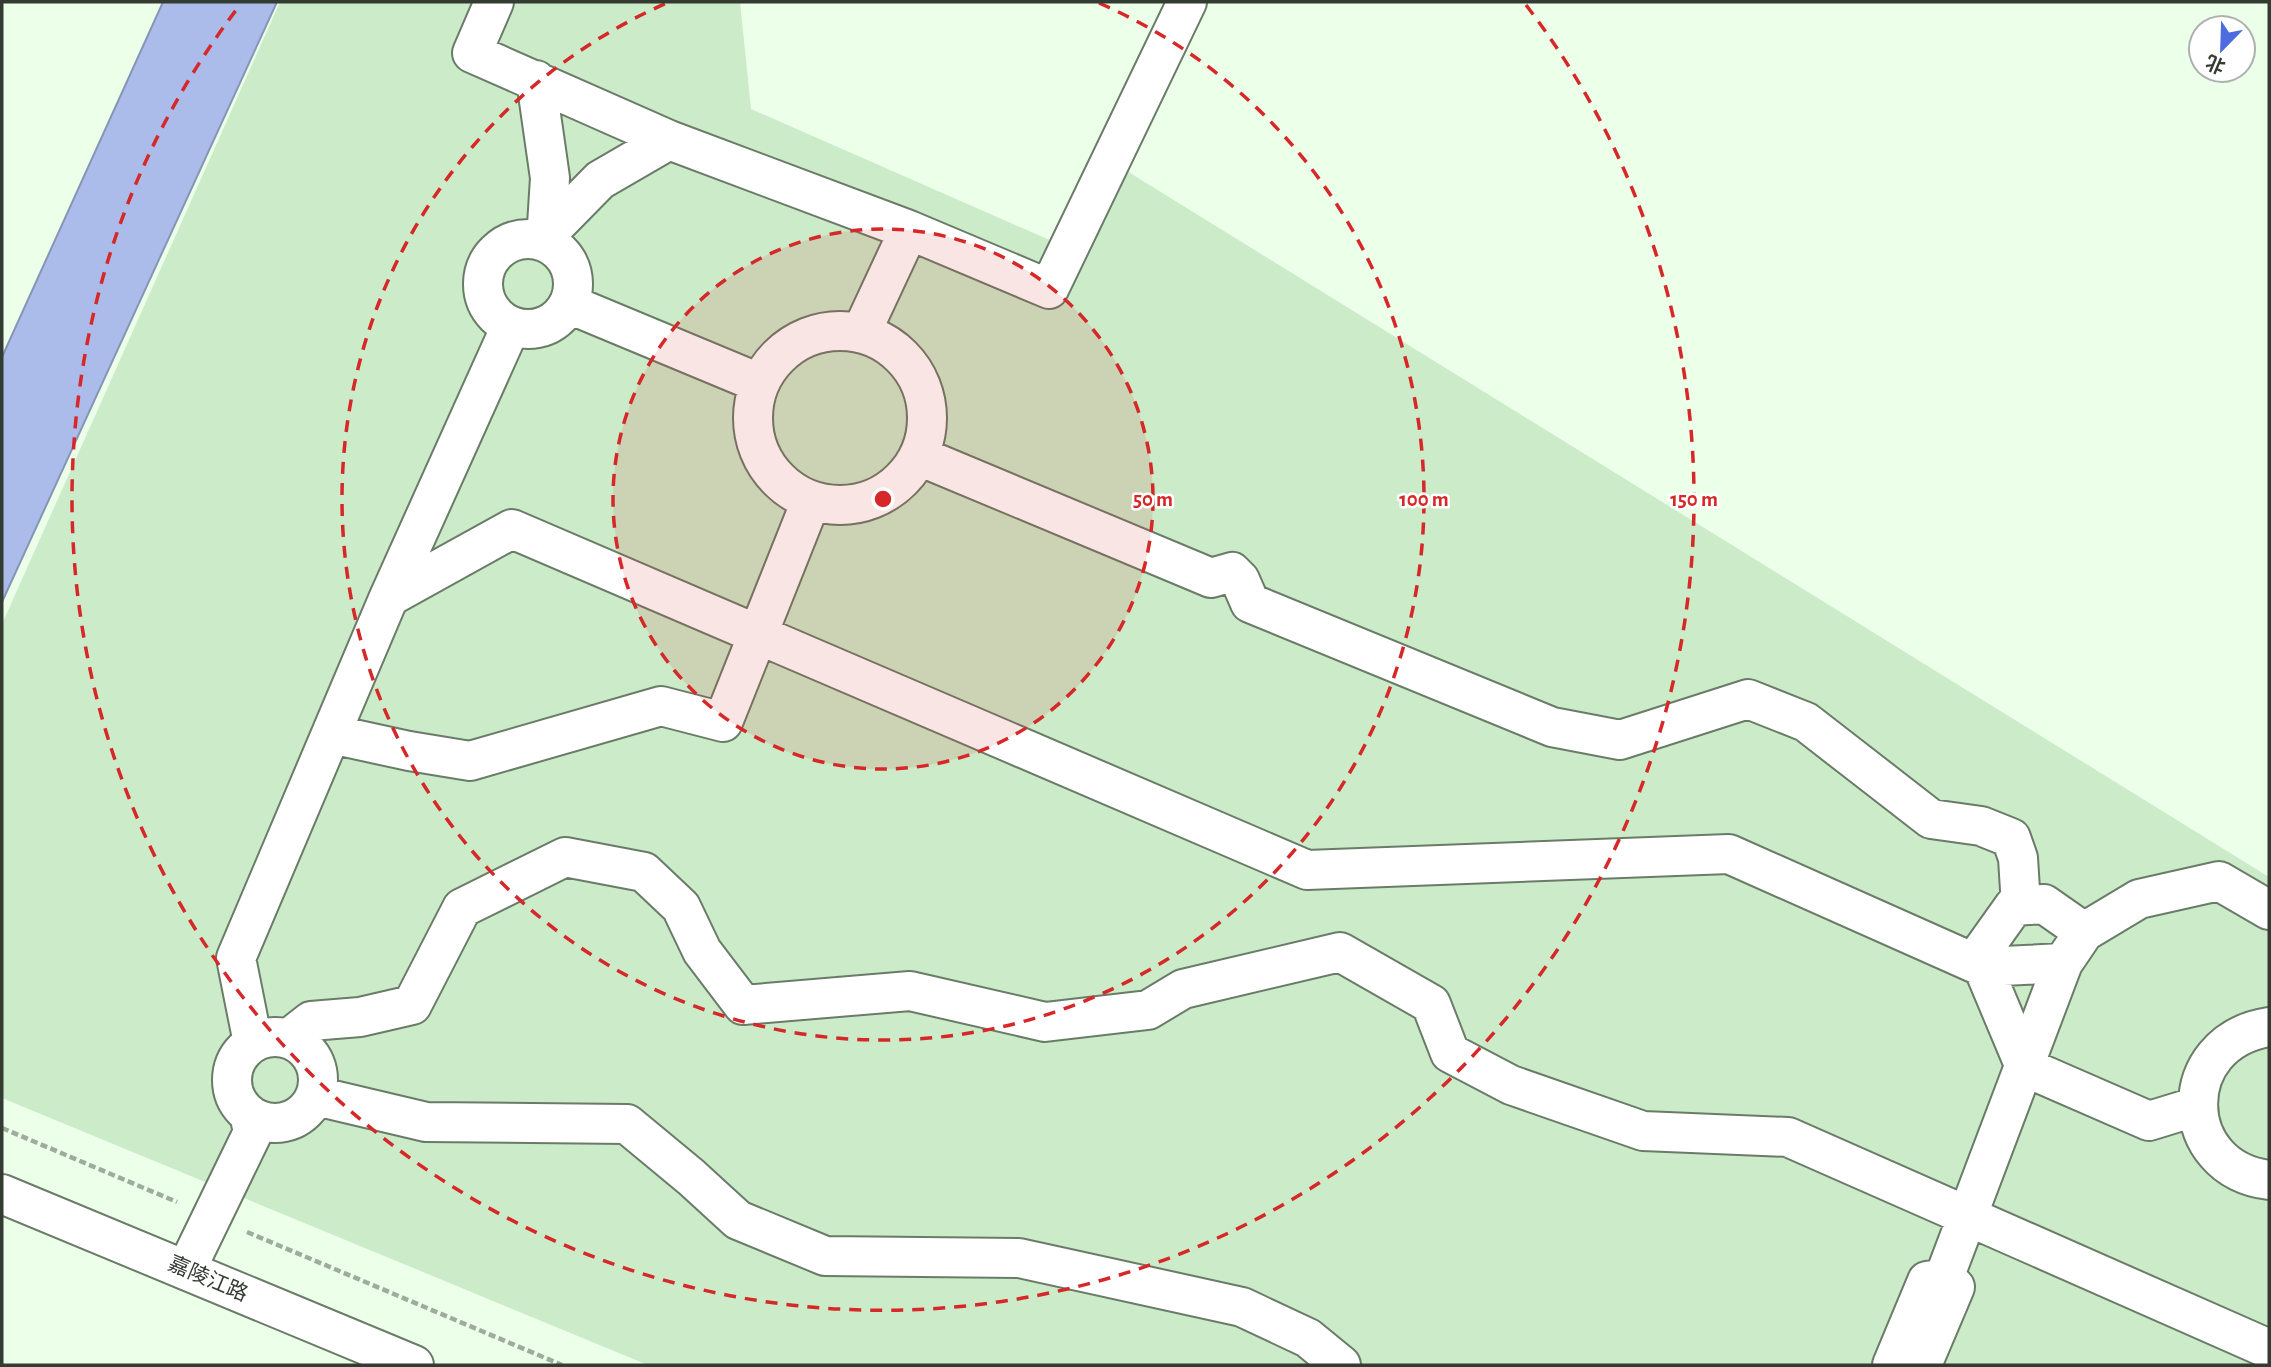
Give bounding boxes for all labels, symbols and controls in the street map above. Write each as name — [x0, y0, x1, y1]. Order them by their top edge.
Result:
north arrow — [2187, 14, 2257, 84]
text: 北 — [2203, 51, 2228, 77]
centre of rings — [871, 487, 895, 511]
text: 50 m — [1133, 489, 1173, 510]
text: 100 m — [1399, 489, 1449, 510]
text: 150 m — [1670, 489, 1718, 510]
street label: 嘉陵江路 — [165, 1252, 251, 1305]

